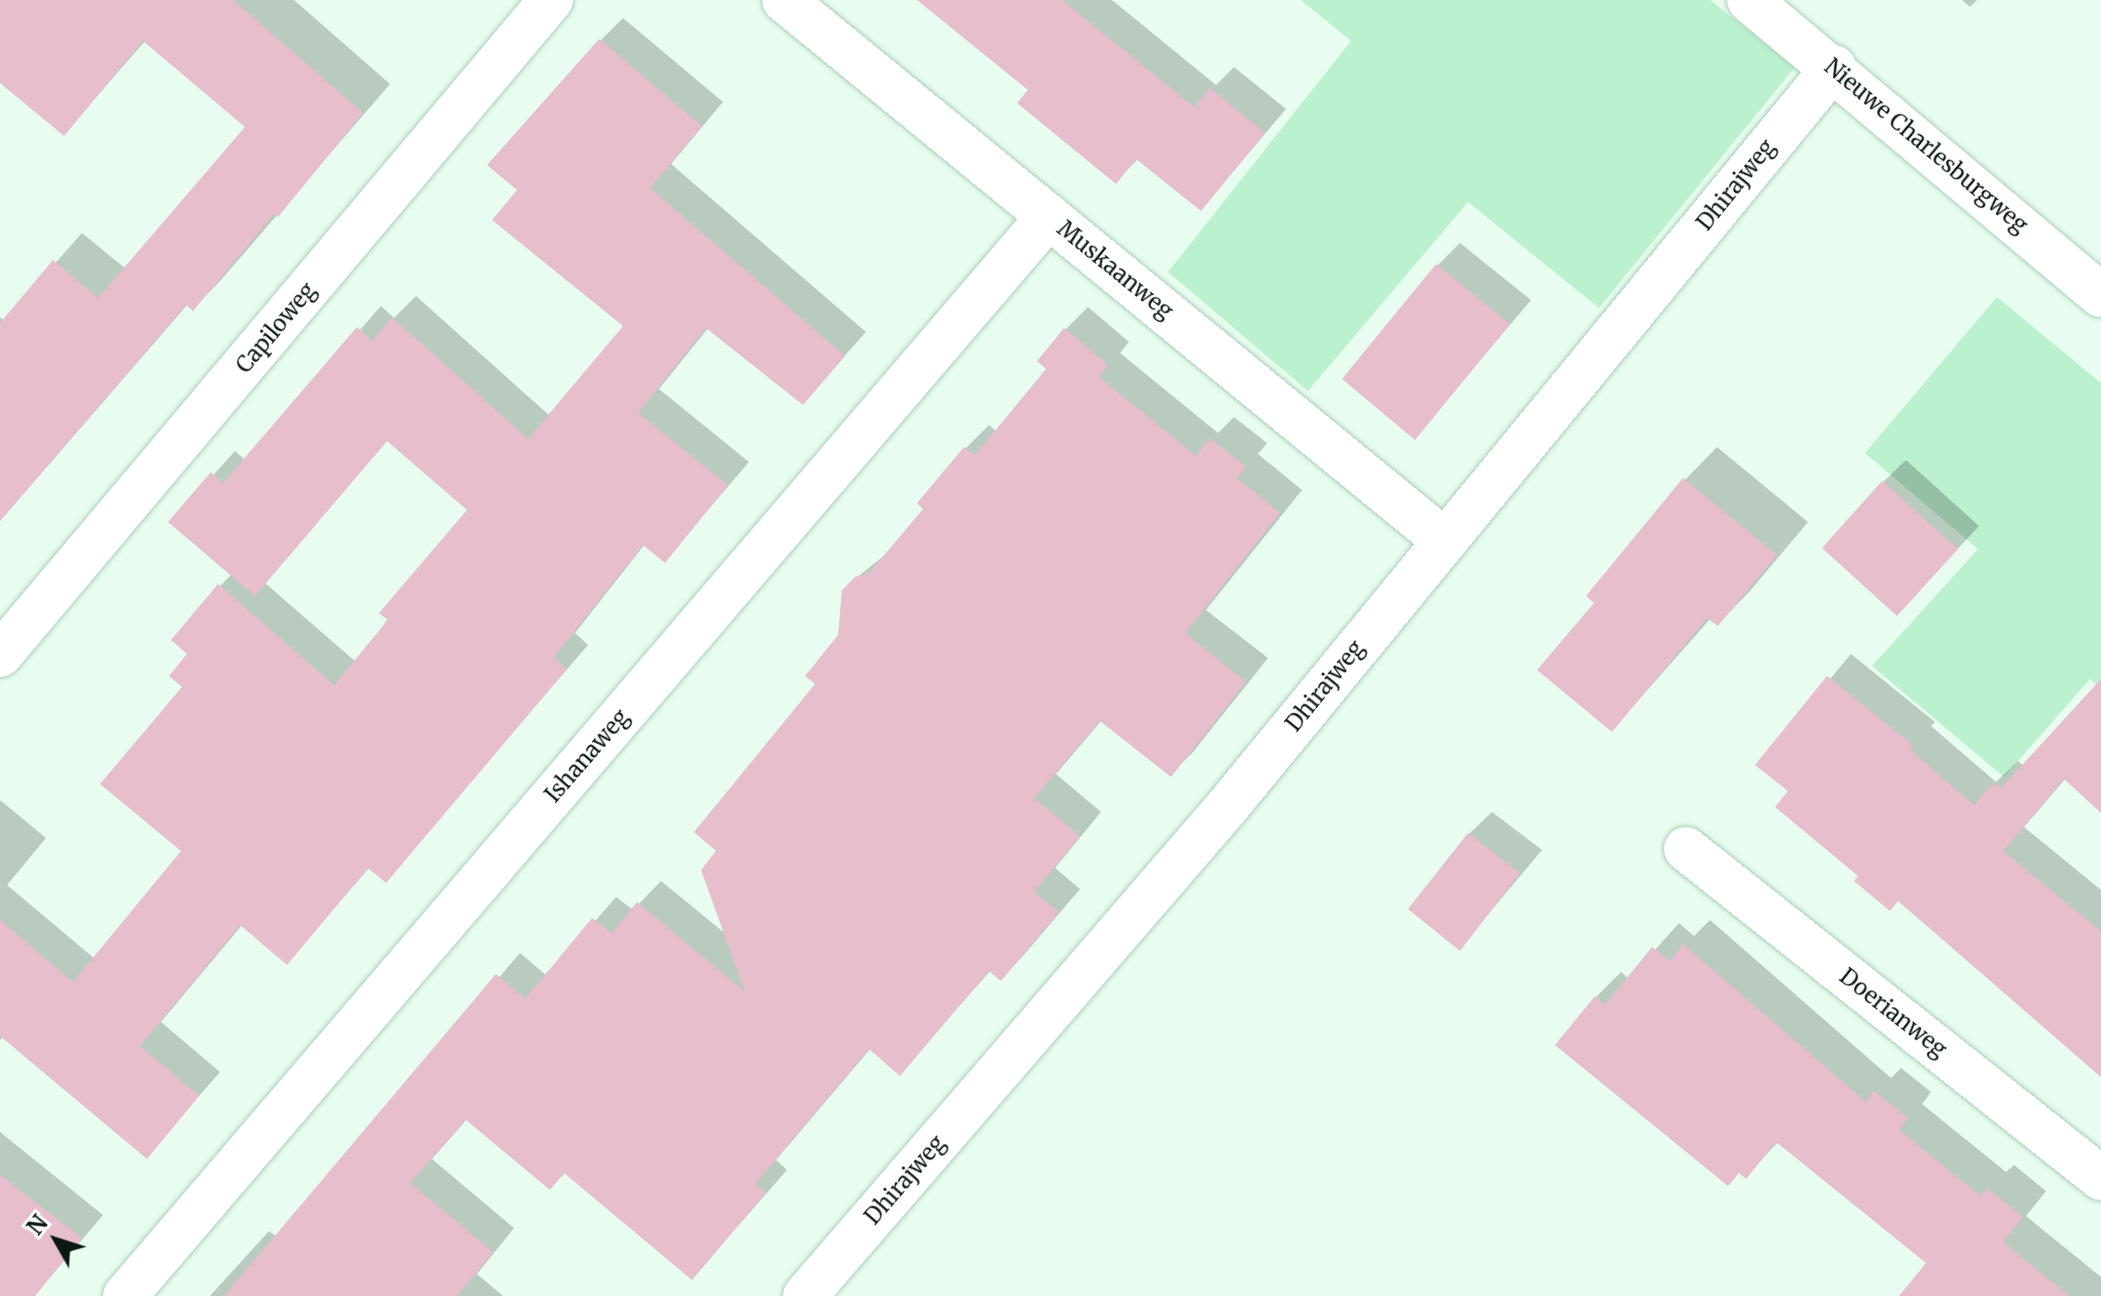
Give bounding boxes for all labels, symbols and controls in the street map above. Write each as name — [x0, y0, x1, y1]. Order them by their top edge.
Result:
street label: Nieuwe Charlesburgweg — [1819, 53, 2033, 239]
street label: Dhirajweg — [1691, 134, 1781, 236]
street label: Muskaanweg — [1052, 215, 1178, 325]
street label: Capiloweg — [231, 278, 321, 378]
street label: Dhirajweg — [1280, 635, 1370, 737]
street label: Ishanaweg — [540, 704, 634, 808]
street label: Doerianweg — [1834, 963, 1952, 1063]
street label: Dhirajweg — [859, 1130, 951, 1230]
north arrow — [16, 1200, 96, 1280]
text: N — [21, 1209, 54, 1240]

